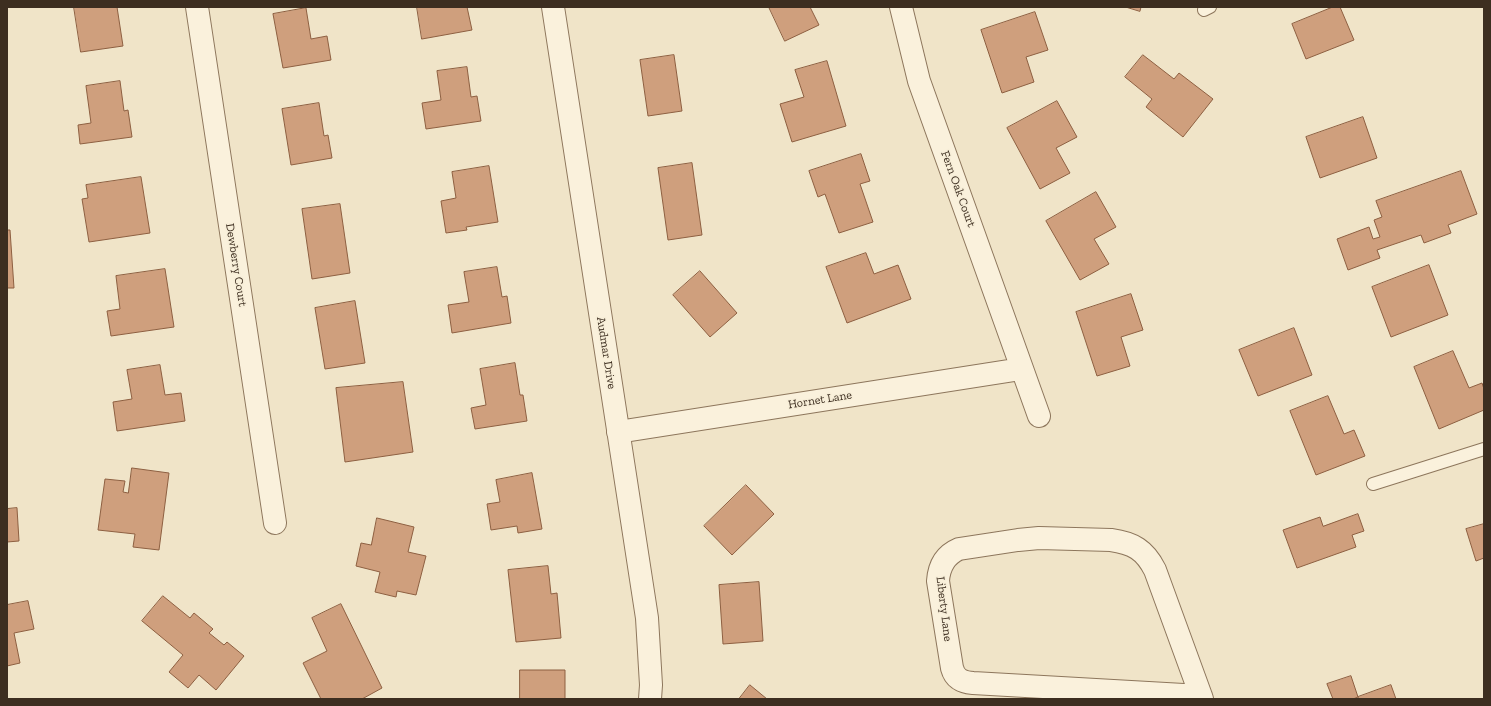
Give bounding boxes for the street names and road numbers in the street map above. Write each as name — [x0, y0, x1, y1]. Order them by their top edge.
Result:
street label: Fern Oak Court — [937, 149, 979, 229]
street label: Dewberry Court — [222, 222, 250, 308]
street label: Audmar Drive — [593, 316, 619, 390]
street label: Hornet Lane — [787, 388, 853, 412]
street label: Liberty Lane — [933, 576, 955, 642]

